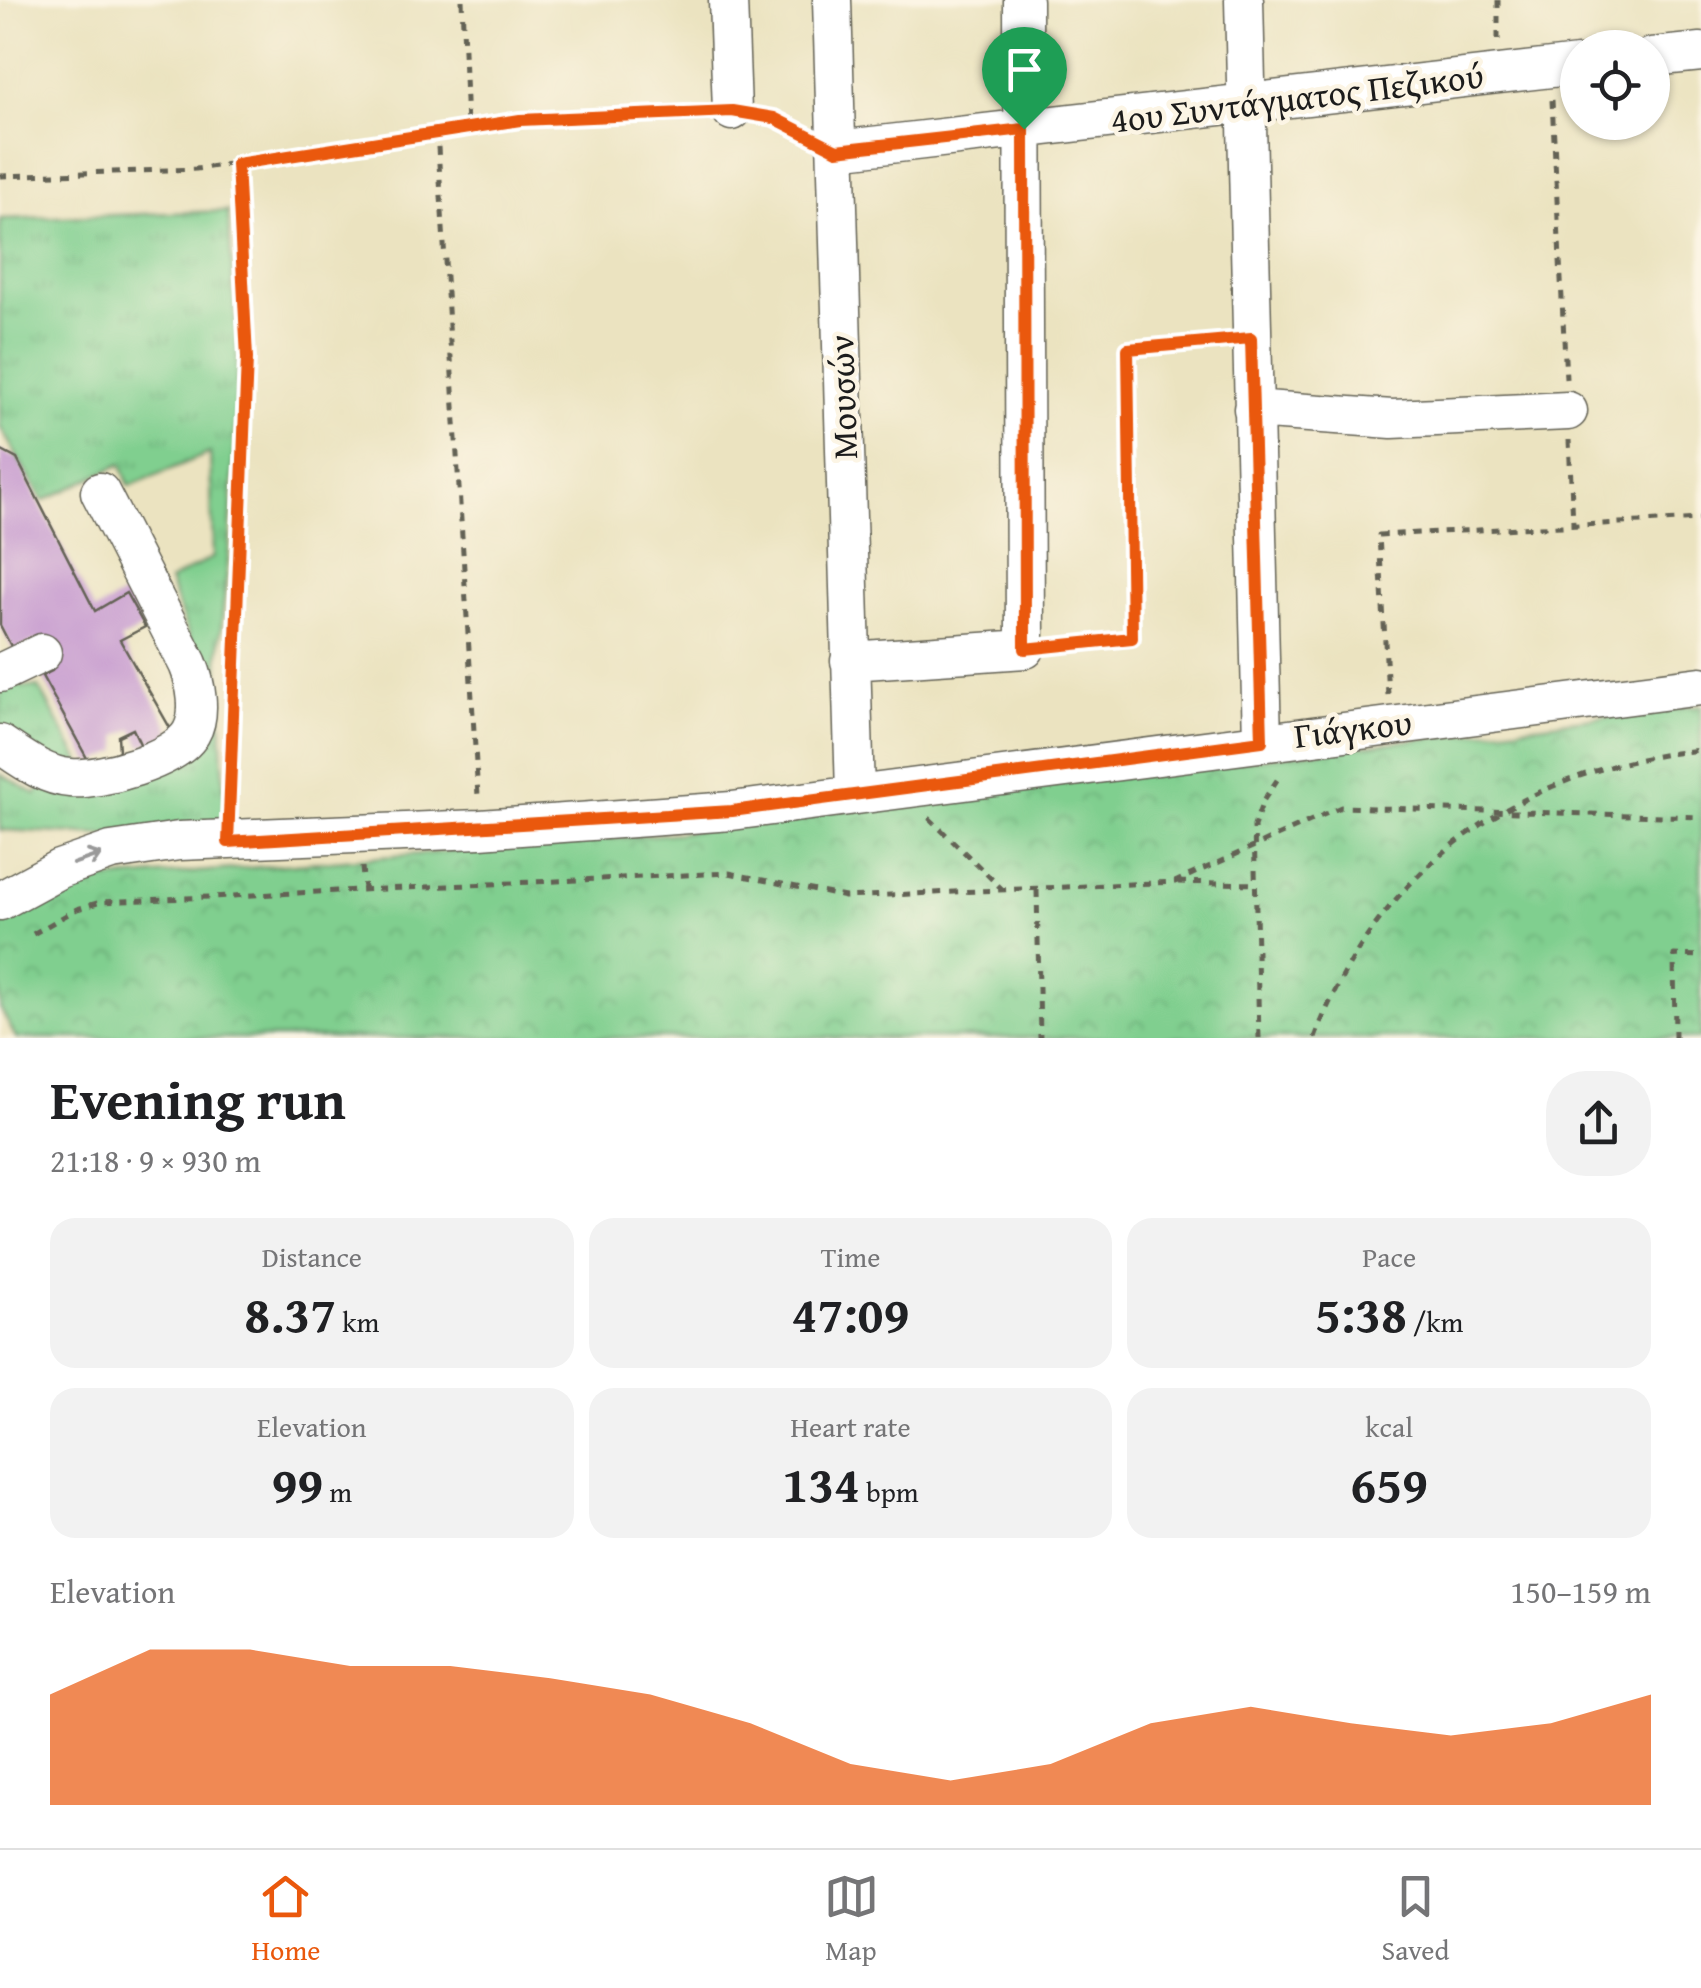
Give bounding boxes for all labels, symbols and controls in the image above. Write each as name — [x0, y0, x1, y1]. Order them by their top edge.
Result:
pin — [982, 27, 1067, 130]
map controls — [1560, 30, 1670, 140]
button: locate — [1560, 30, 1670, 140]
icon: arrive — [997, 42, 1052, 97]
street label: 4ου Συντάγματος Πεζικού — [1108, 49, 1486, 146]
street label: Μουσών — [815, 334, 870, 460]
street label: Γιάγκου — [1291, 696, 1415, 761]
one-way arrow — [71, 849, 102, 867]
text: Evening run — [50, 1059, 346, 1139]
button: share — [1546, 1071, 1651, 1176]
text: 21:18 · 9 × 930 m — [50, 1137, 261, 1184]
text: Distance — [262, 1236, 362, 1277]
text: Time — [821, 1236, 880, 1277]
text: Pace — [1362, 1236, 1416, 1277]
text: 8.37 — [244, 1277, 336, 1350]
text: 47:09 — [792, 1277, 909, 1350]
text: 5:38 — [1315, 1277, 1407, 1350]
text: km — [336, 1301, 379, 1342]
text: /km — [1407, 1301, 1463, 1342]
text: Elevation — [257, 1406, 367, 1447]
text: Heart rate — [790, 1406, 911, 1447]
text: kcal — [1365, 1406, 1413, 1447]
text: 99 — [271, 1447, 323, 1520]
text: 134 — [782, 1447, 860, 1520]
text: 659 — [1350, 1447, 1428, 1520]
text: m — [323, 1471, 352, 1512]
text: bpm — [860, 1471, 919, 1512]
text: Elevation — [50, 1568, 175, 1615]
text: 150–159 m — [1510, 1568, 1651, 1615]
tab: Home — [252, 1869, 320, 1970]
tab: Map — [824, 1869, 879, 1970]
tab: Saved — [1382, 1869, 1449, 1970]

